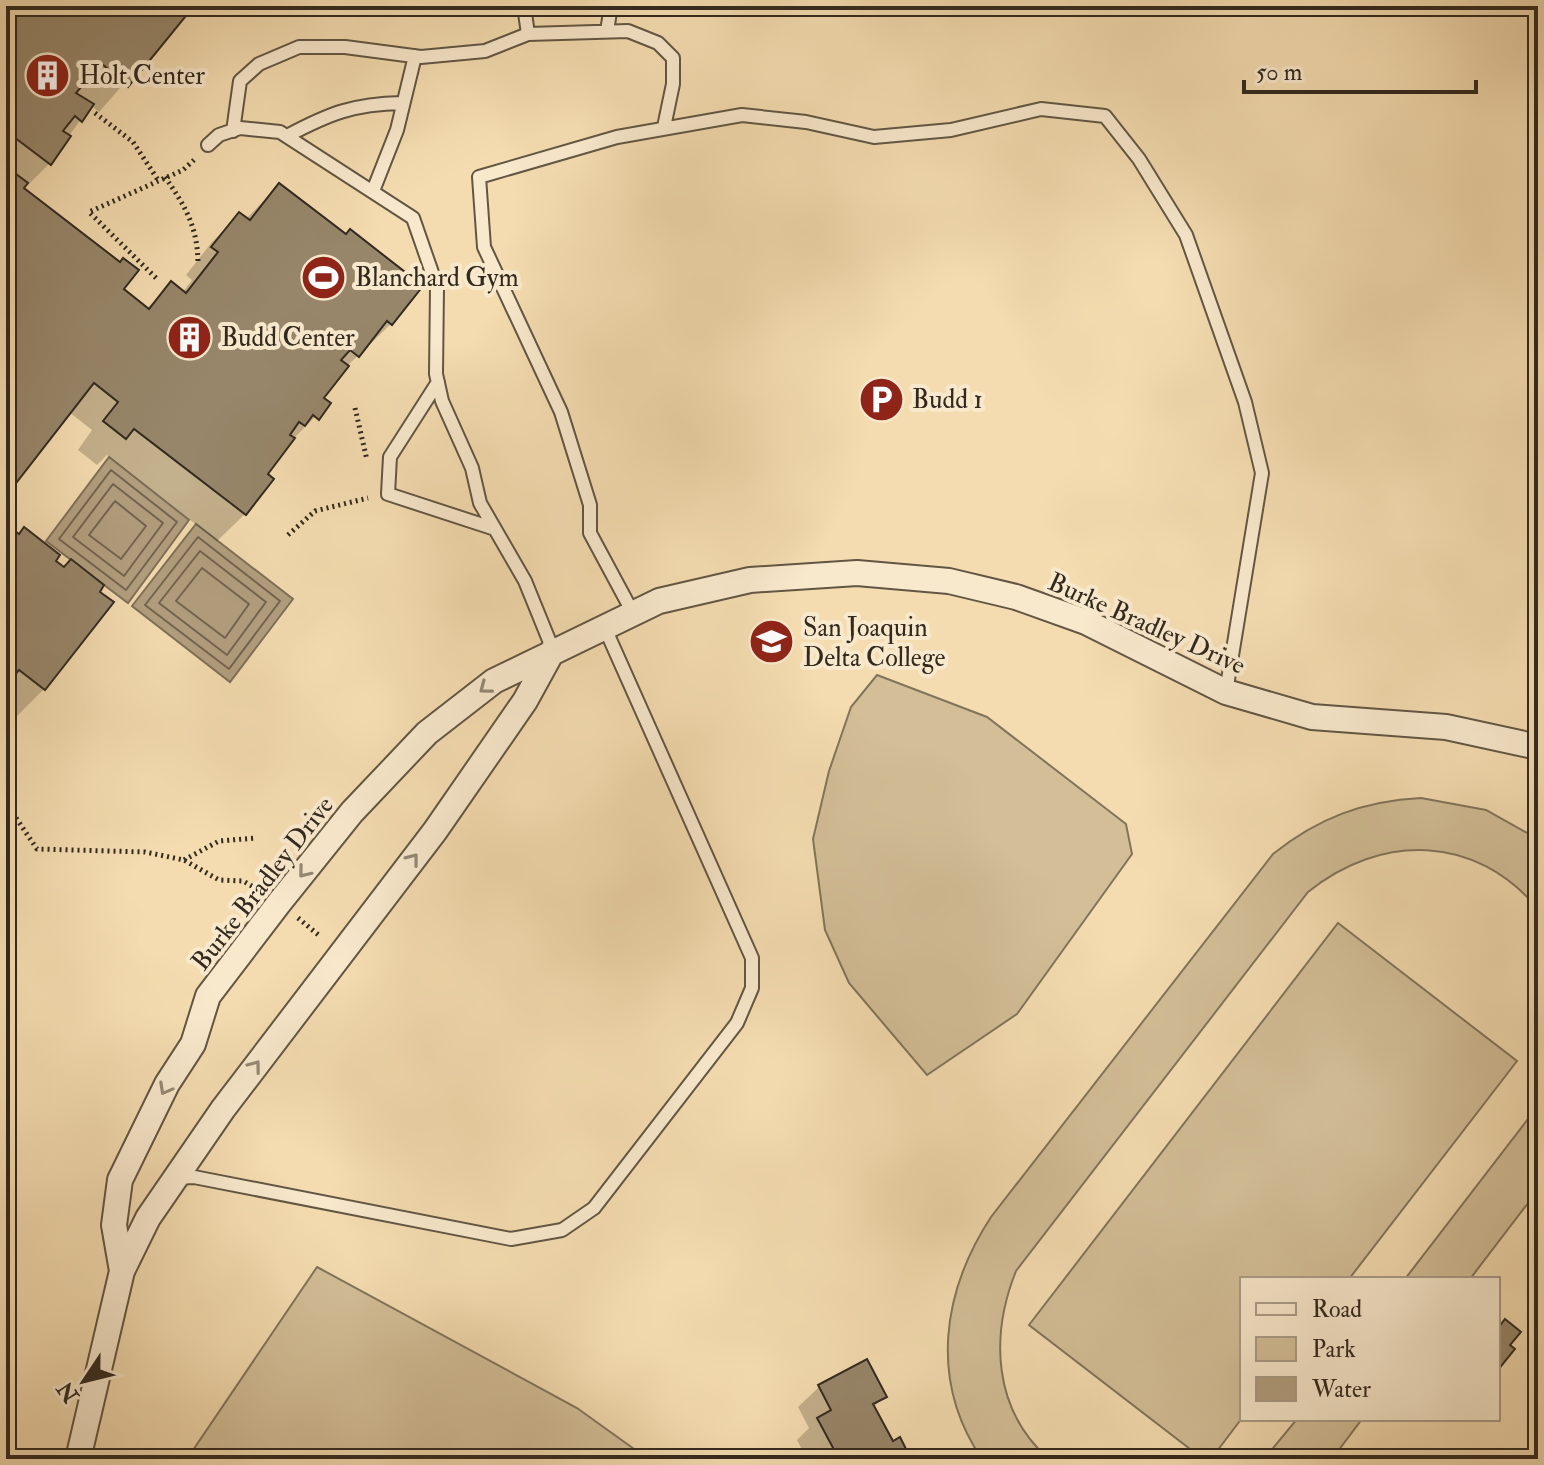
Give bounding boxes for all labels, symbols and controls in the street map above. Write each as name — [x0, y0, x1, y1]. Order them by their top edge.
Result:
scale bar — [1244, 44, 1476, 94]
building icon: Holt Center — [24, 51, 72, 99]
text: 50 m — [1256, 57, 1303, 88]
place label: Holt Center — [79, 60, 205, 92]
sports icon: Blanchard Gym — [300, 253, 348, 301]
place label: Blanchard Gym — [355, 262, 519, 294]
building icon: Budd Center — [166, 313, 214, 361]
place label: Budd Center — [221, 322, 355, 354]
parking icon: Budd 1 — [857, 375, 905, 423]
place label: Budd 1 — [912, 384, 983, 416]
street label: Burke Bradley Drive — [1043, 566, 1250, 682]
place label: San Joaquin Delta College — [803, 612, 945, 674]
school or university icon: San Joaquin Delta College — [748, 618, 796, 666]
one-way arrow — [480, 678, 494, 693]
street label: Burke Bradley Drive — [185, 790, 341, 977]
one-way arrow — [404, 853, 418, 868]
one-way arrow — [299, 863, 313, 878]
one-way arrow — [245, 1060, 260, 1074]
one-way arrow — [159, 1080, 175, 1095]
legend — [1240, 1277, 1500, 1421]
text: Road — [1312, 1294, 1362, 1325]
text: Park — [1312, 1334, 1356, 1365]
north arrow — [44, 1341, 124, 1421]
text: Water — [1311, 1374, 1371, 1405]
text: N — [51, 1376, 86, 1409]

